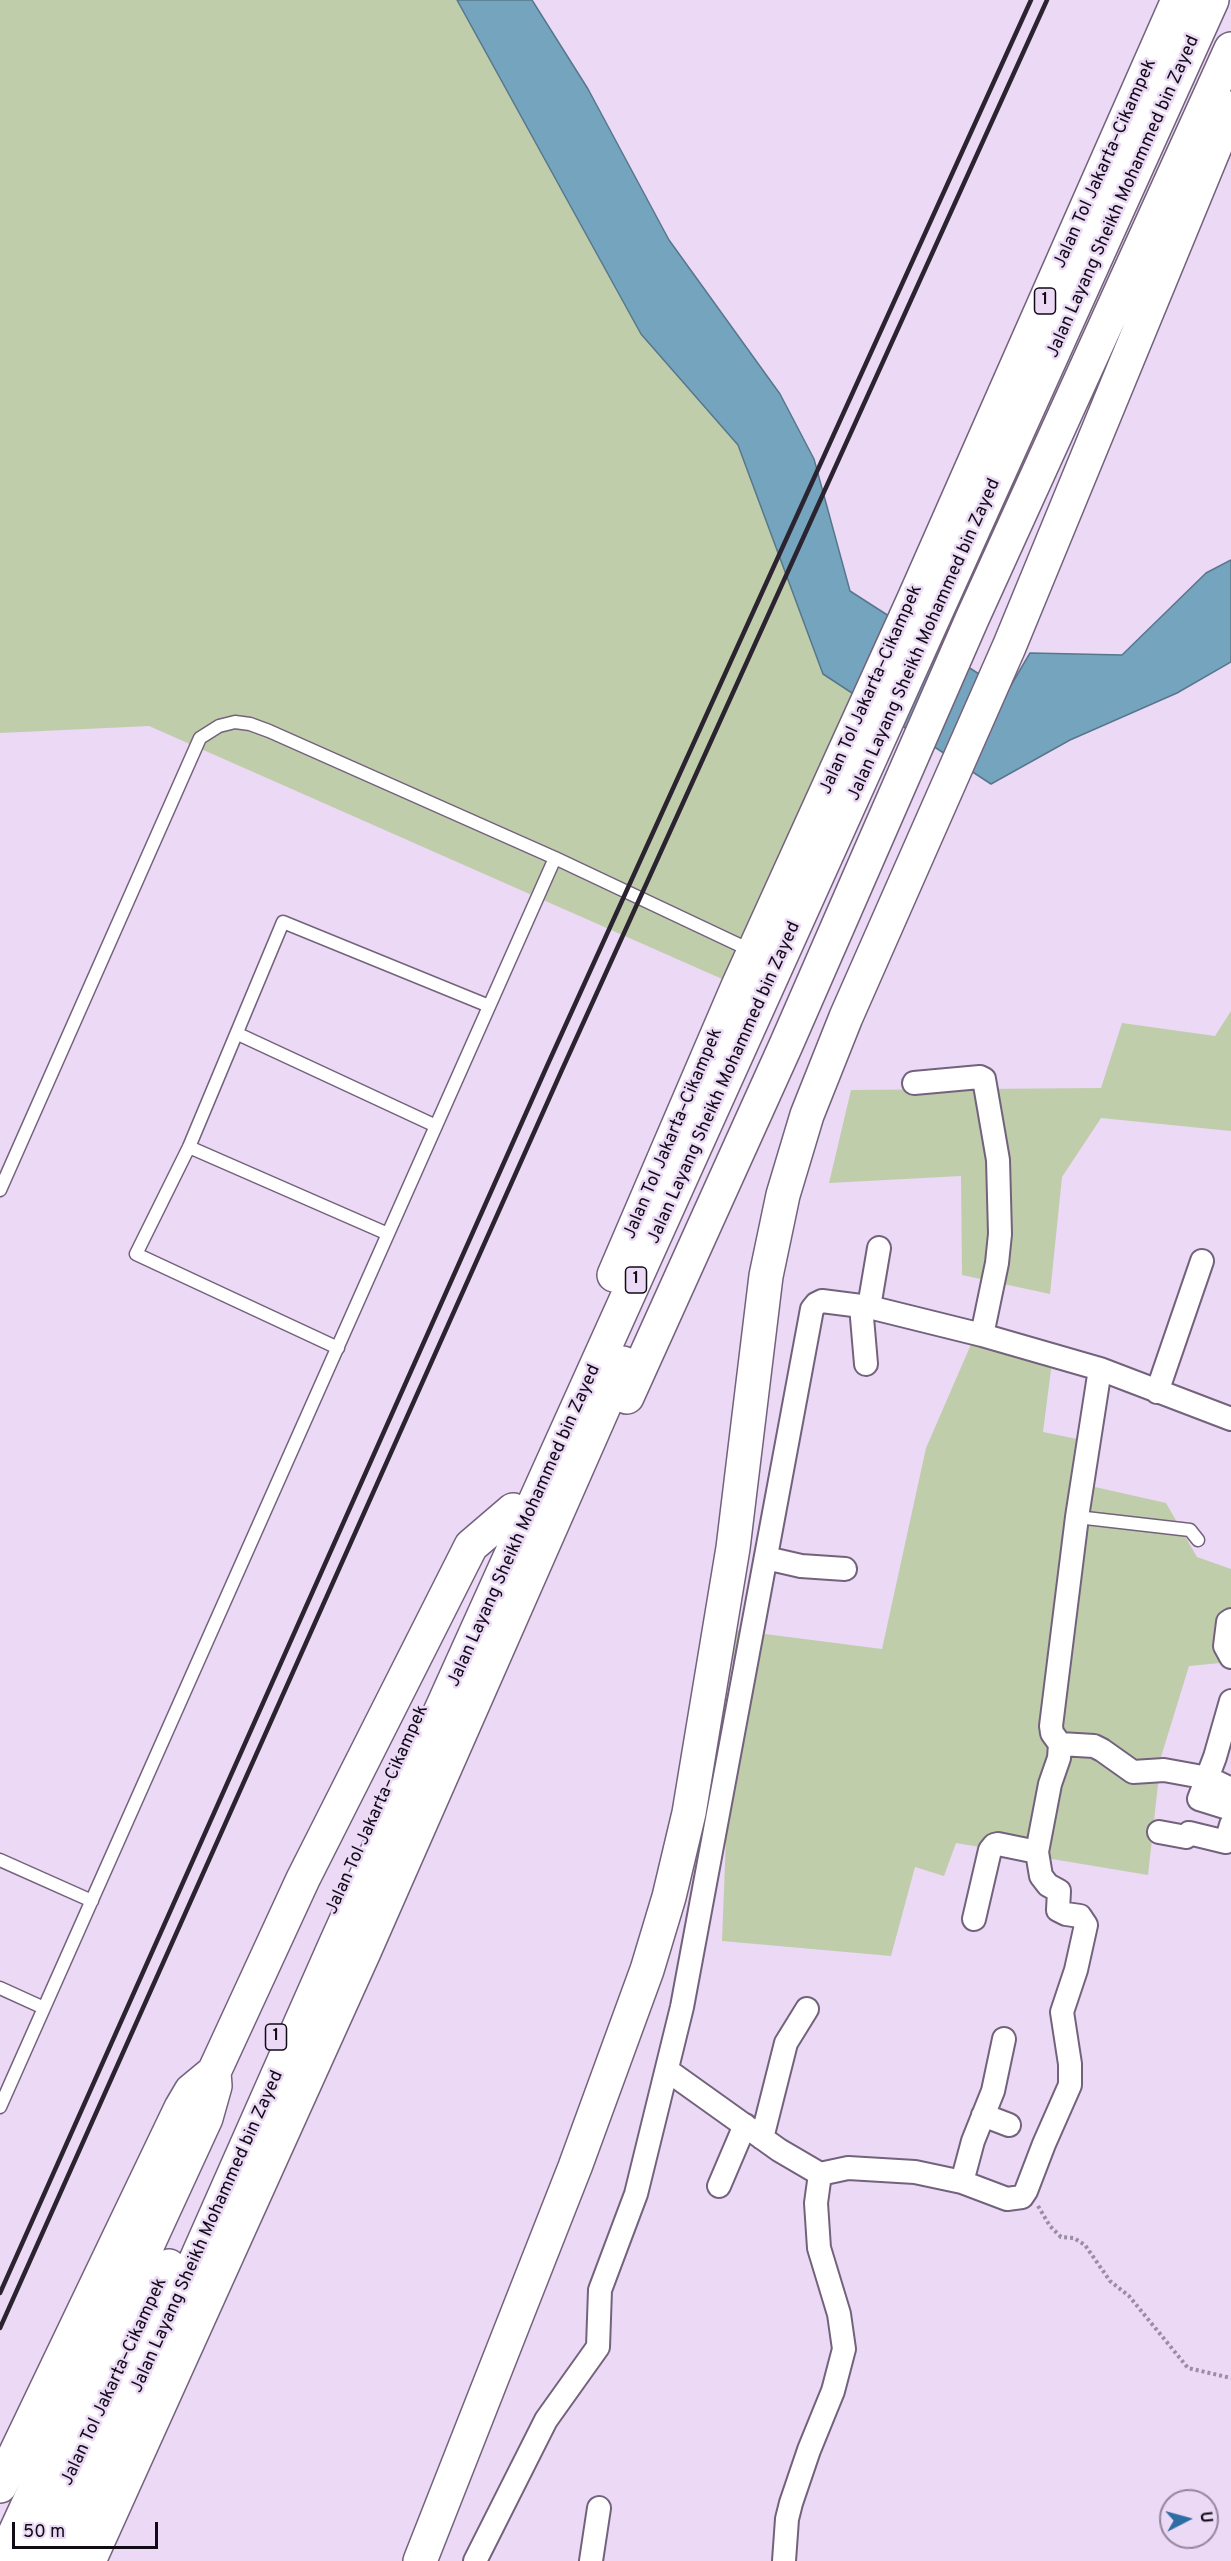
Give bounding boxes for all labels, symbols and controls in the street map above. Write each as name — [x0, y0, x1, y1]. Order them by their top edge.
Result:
street label: Jalan Layang Sheikh Mohammed bin Zayed — [1043, 33, 1205, 361]
street label: Jalan Tol Jakarta–Cikampek — [1050, 56, 1162, 272]
road number: 1 — [1034, 288, 1056, 314]
street label: Jalan Layang Sheikh Mohammed bin Zayed — [844, 476, 1006, 804]
street label: Jalan Tol Jakarta–Cikampek — [816, 582, 928, 798]
street label: Jalan Layang Sheikh Mohammed bin Zayed — [644, 919, 806, 1247]
street label: Jalan Tol Jakarta–Cikampek — [620, 1025, 728, 1243]
road number: 1 — [626, 1267, 646, 1293]
street label: Jalan Layang Sheikh Mohammed bin Zayed — [444, 1362, 606, 1690]
street label: Jalan Tol Jakarta–Cikampek — [322, 1702, 434, 1918]
road number: 1 — [266, 2024, 286, 2050]
street label: Jalan Layang Sheikh Mohammed bin Zayed — [127, 2068, 289, 2396]
street label: Jalan Tol Jakarta–Cikampek — [57, 2275, 173, 2489]
north arrow — [1159, 2489, 1219, 2549]
scale bar — [15, 2510, 160, 2548]
text: U — [1194, 2511, 1215, 2524]
text: 50 m — [23, 2521, 65, 2544]

